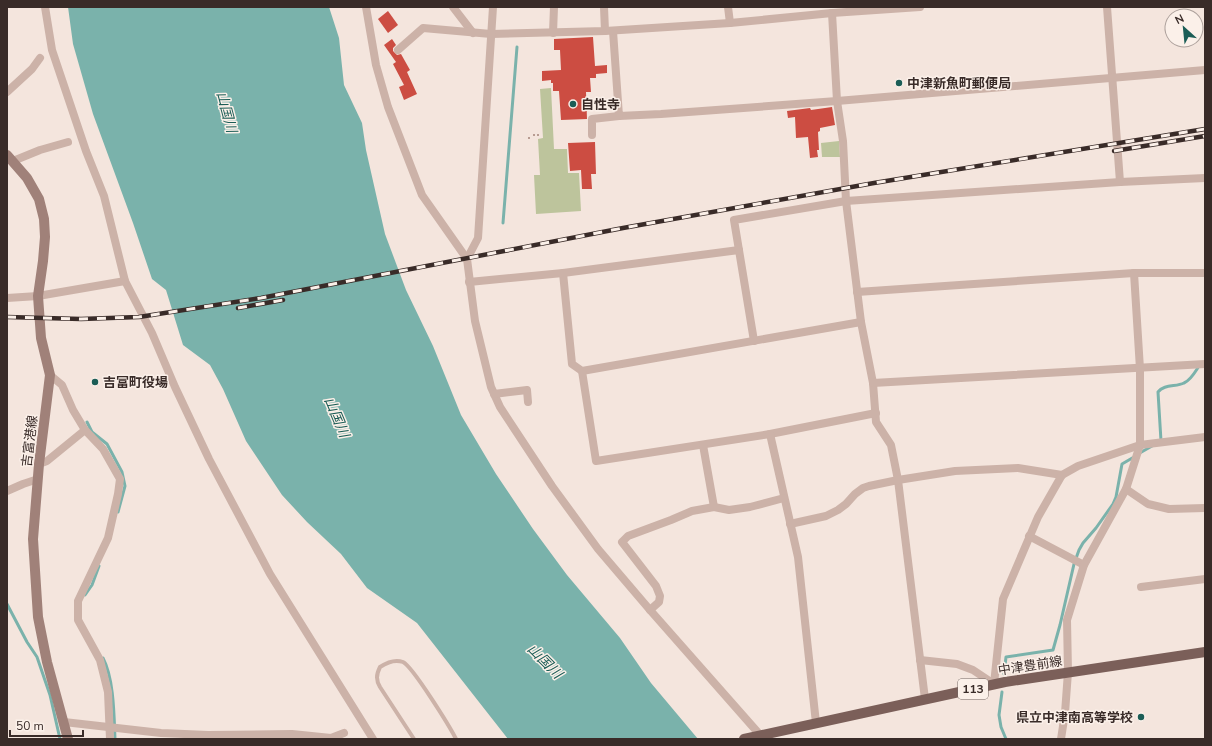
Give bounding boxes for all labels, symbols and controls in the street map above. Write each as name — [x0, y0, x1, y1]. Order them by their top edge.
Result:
north arrow — [1164, 8, 1204, 48]
text: N — [1173, 11, 1187, 28]
place label: 中津新魚町郵便局 — [907, 75, 1011, 93]
marker: 中津新魚町郵便局 — [894, 78, 904, 88]
water label: 山国川 — [212, 89, 242, 137]
place label: 自性寺 — [581, 96, 620, 114]
marker: 自性寺 — [568, 99, 578, 109]
place label: 吉富町役場 — [103, 374, 168, 392]
marker: 吉富町役場 — [90, 377, 100, 387]
water label: 山国川 — [320, 394, 354, 442]
street label: 吉富港線 — [18, 414, 42, 468]
water label: 山国川 — [523, 640, 568, 684]
street label: 中津豊前線 — [997, 652, 1064, 680]
road number: 113 — [958, 679, 988, 699]
place label: 県立中津南高等学校 — [1016, 709, 1133, 727]
scale bar — [10, 712, 83, 738]
marker: 県立中津南高等学校 — [1136, 712, 1146, 722]
text: 50 m — [16, 718, 44, 734]

